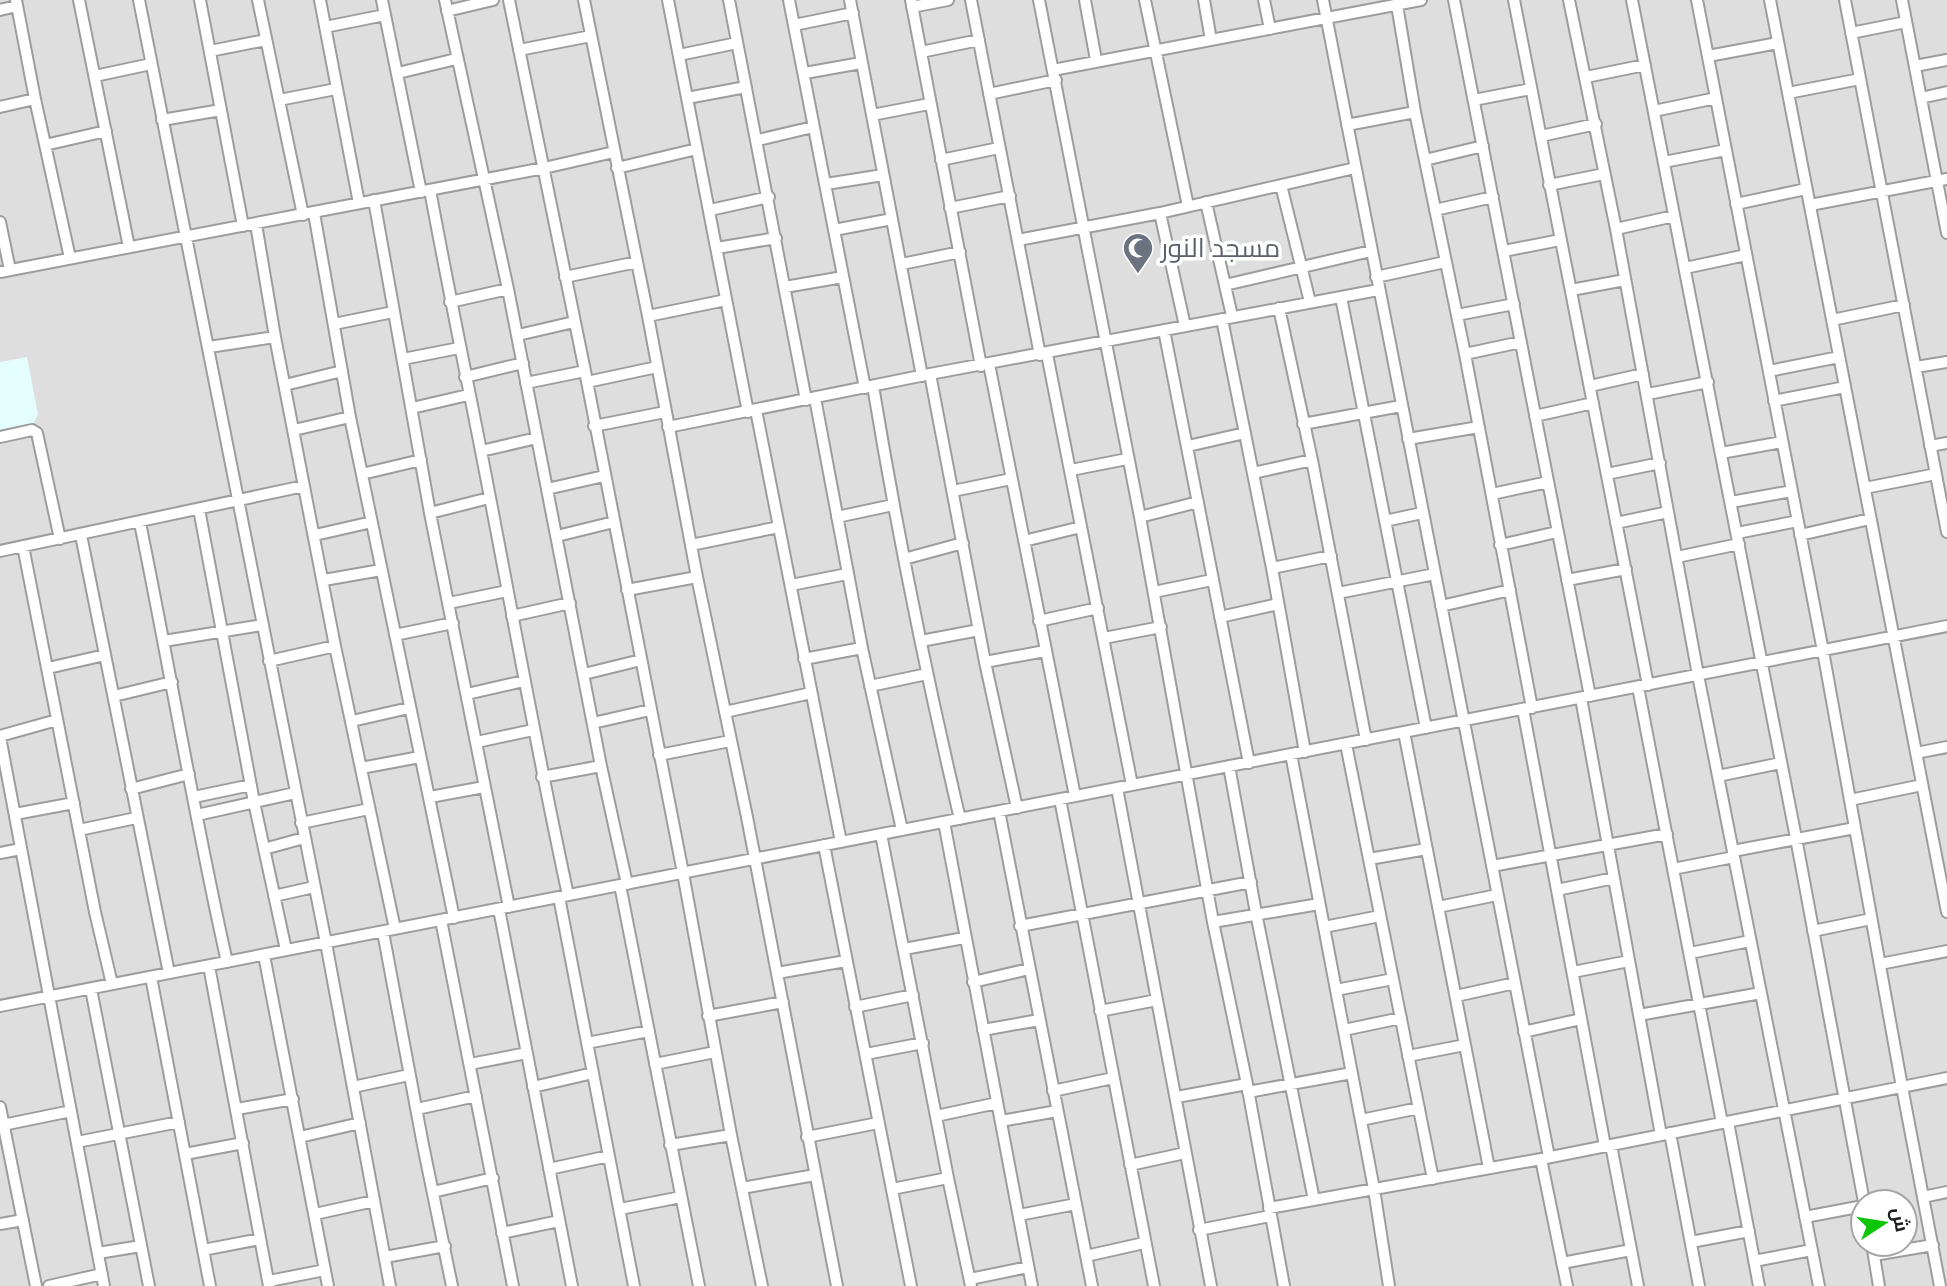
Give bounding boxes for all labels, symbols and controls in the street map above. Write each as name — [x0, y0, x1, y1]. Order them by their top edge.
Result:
mosque icon: مسجد النور — [1121, 231, 1155, 275]
place label: مسجد النور — [1159, 231, 1280, 264]
north arrow — [1849, 1188, 1919, 1258]
text: ش — [1886, 1205, 1915, 1234]

